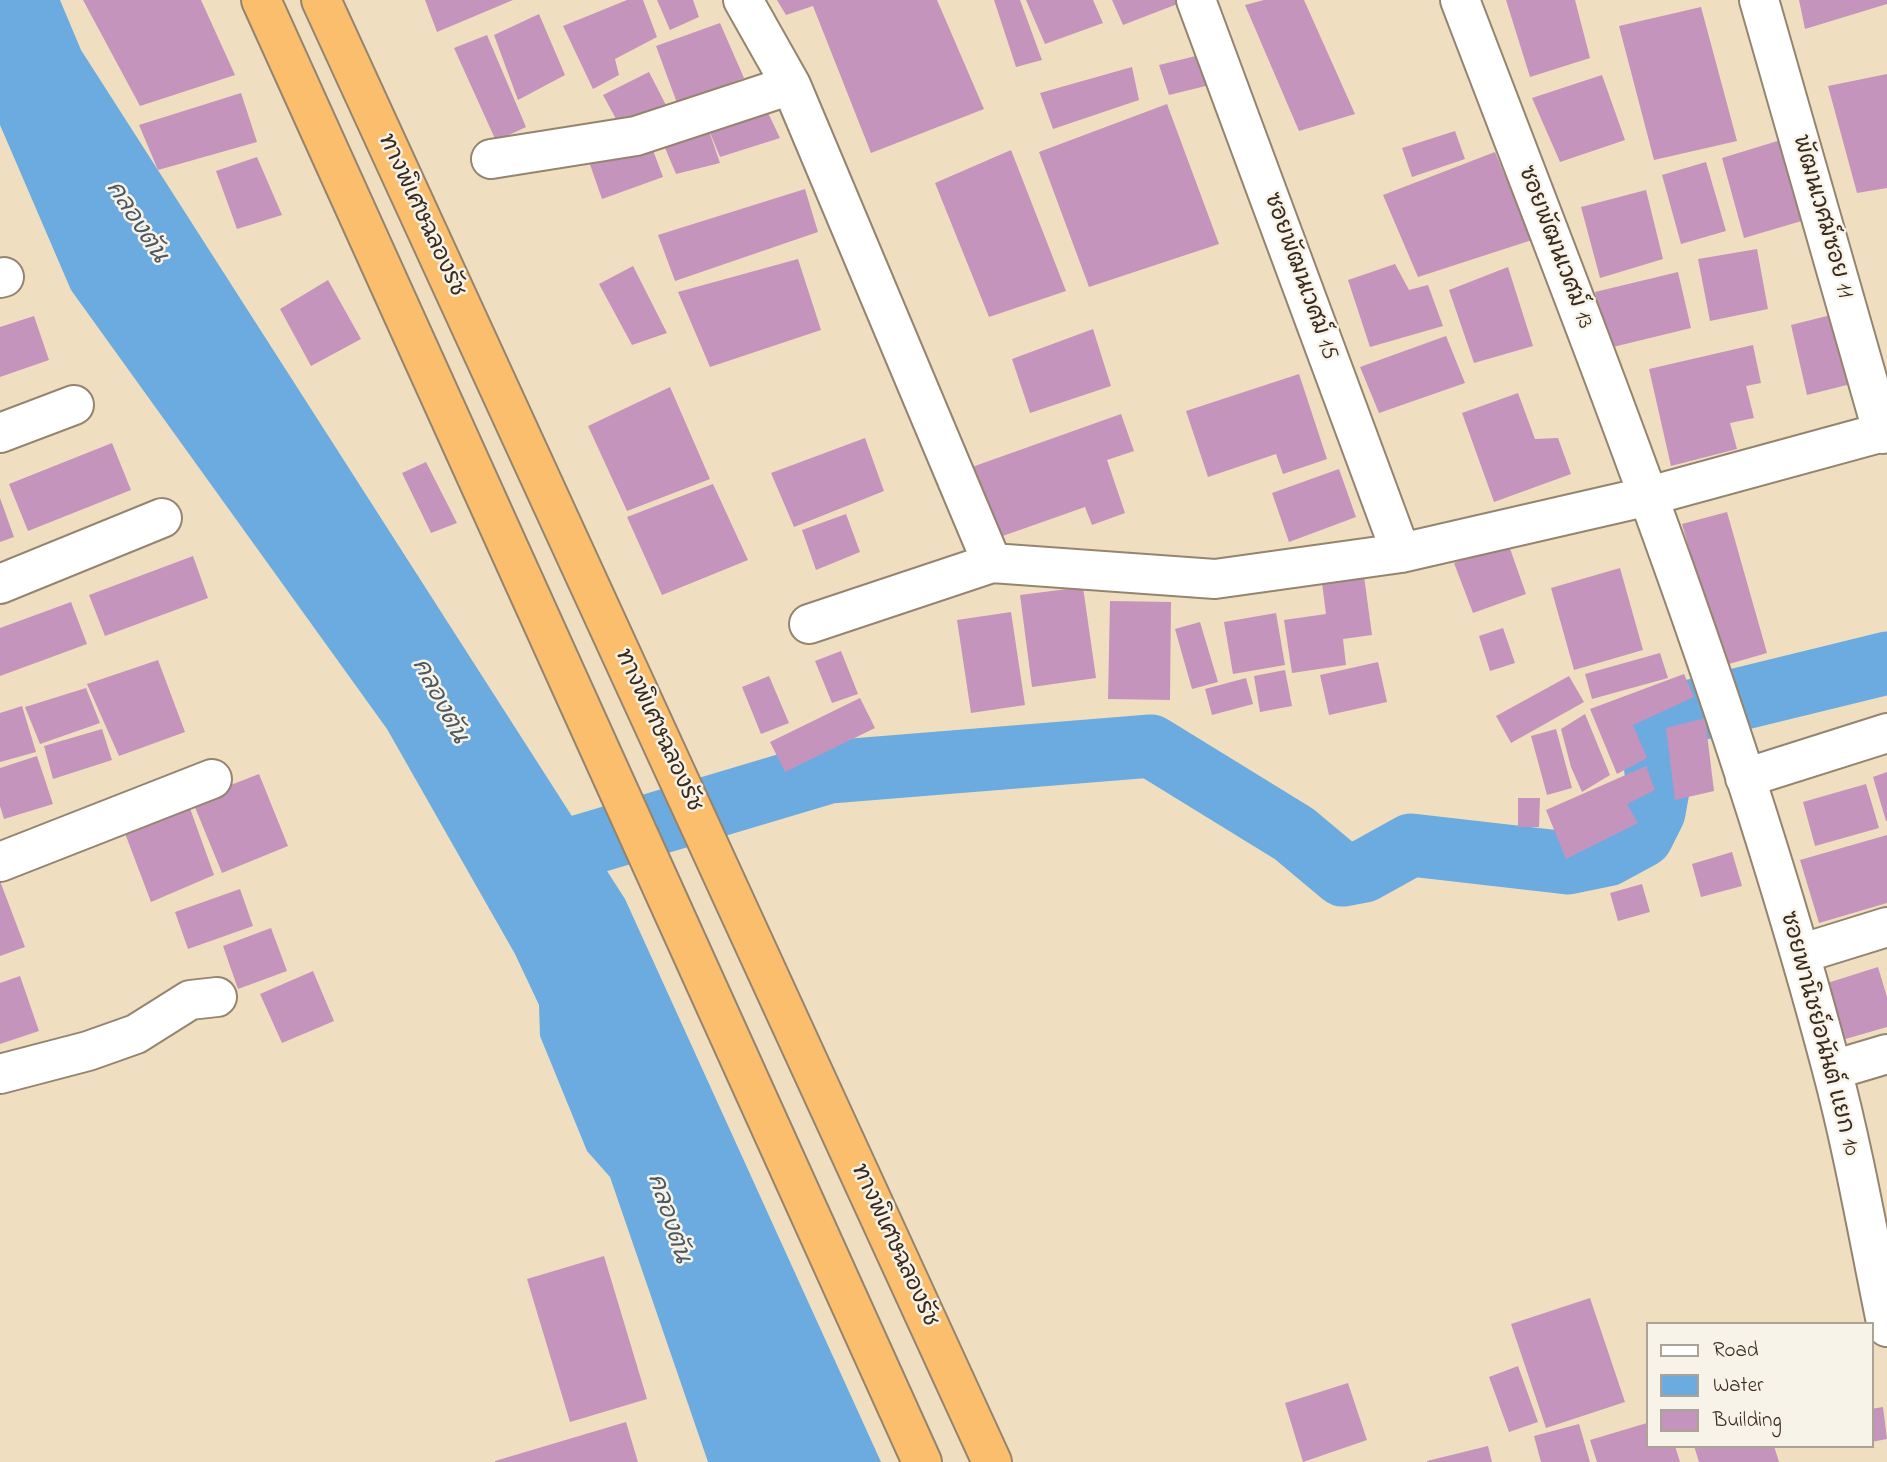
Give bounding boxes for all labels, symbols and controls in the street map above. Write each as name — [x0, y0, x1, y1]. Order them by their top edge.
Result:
street label: ทางพิเศษฉลองรัช — [370, 130, 470, 302]
street label: พัฒนเวศม์ซอย 11 — [1785, 132, 1857, 302]
street label: ซอยพัฒนเวศม์ 13 — [1510, 163, 1598, 333]
water label: คลองตัน — [98, 177, 172, 269]
street label: ซอยพัฒนเวศม์ 15 — [1256, 190, 1342, 364]
street label: ทางพิเศษฉลองรัช — [607, 645, 707, 817]
water label: คลองตัน — [404, 655, 472, 749]
street label: ซอยพานิชย์อนันต์ แยก 10 — [1772, 909, 1864, 1159]
street label: ทางพิเศษฉลองรัช — [843, 1160, 943, 1332]
water label: คลองตัน — [639, 1171, 695, 1267]
legend — [1646, 1322, 1873, 1448]
text: Road — [1713, 1336, 1759, 1366]
text: Water — [1713, 1371, 1764, 1401]
text: Building — [1713, 1406, 1782, 1436]

